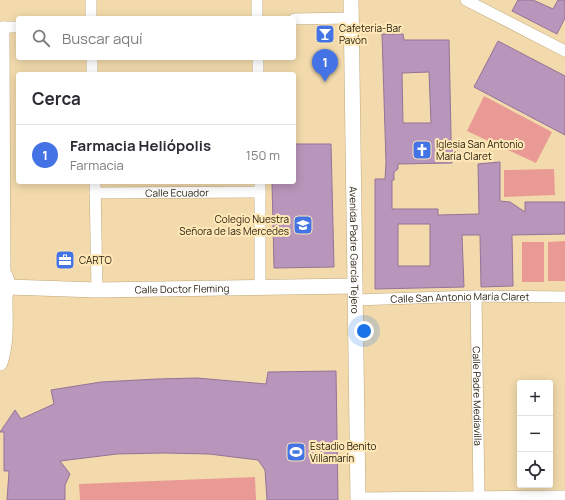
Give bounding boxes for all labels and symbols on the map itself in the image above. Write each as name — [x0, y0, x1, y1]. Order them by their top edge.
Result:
place label: Cafetería-Bar Pavón — [339, 21, 402, 47]
bar icon: Cafetería-Bar Pavón — [314, 23, 336, 45]
pin: 1 — [312, 49, 338, 82]
place label: Iglesia San Antonio María Claret — [436, 137, 524, 163]
church icon: Iglesia San Antonio María Claret — [411, 139, 433, 161]
street label: Calle Ecuador — [145, 185, 209, 200]
street label: Avenida Padre García Tejero — [347, 186, 362, 314]
place label: Colegio Nuestra Señora de las Mercedes — [179, 212, 289, 238]
school or university icon: Colegio Nuestra Señora de las Mercedes — [292, 214, 314, 236]
office icon: CARTO — [54, 249, 76, 271]
place label: CARTO — [79, 253, 112, 267]
street label: Calle Doctor Fleming — [135, 281, 229, 296]
street label: Calle San Antonio María Claret — [390, 289, 530, 306]
your location — [354, 321, 374, 341]
street label: Calle Padre Mediavilla — [470, 346, 485, 446]
place label: Estadio Benito Villamarín — [310, 439, 377, 465]
sports icon: Estadio Benito Villamarín — [285, 441, 307, 463]

